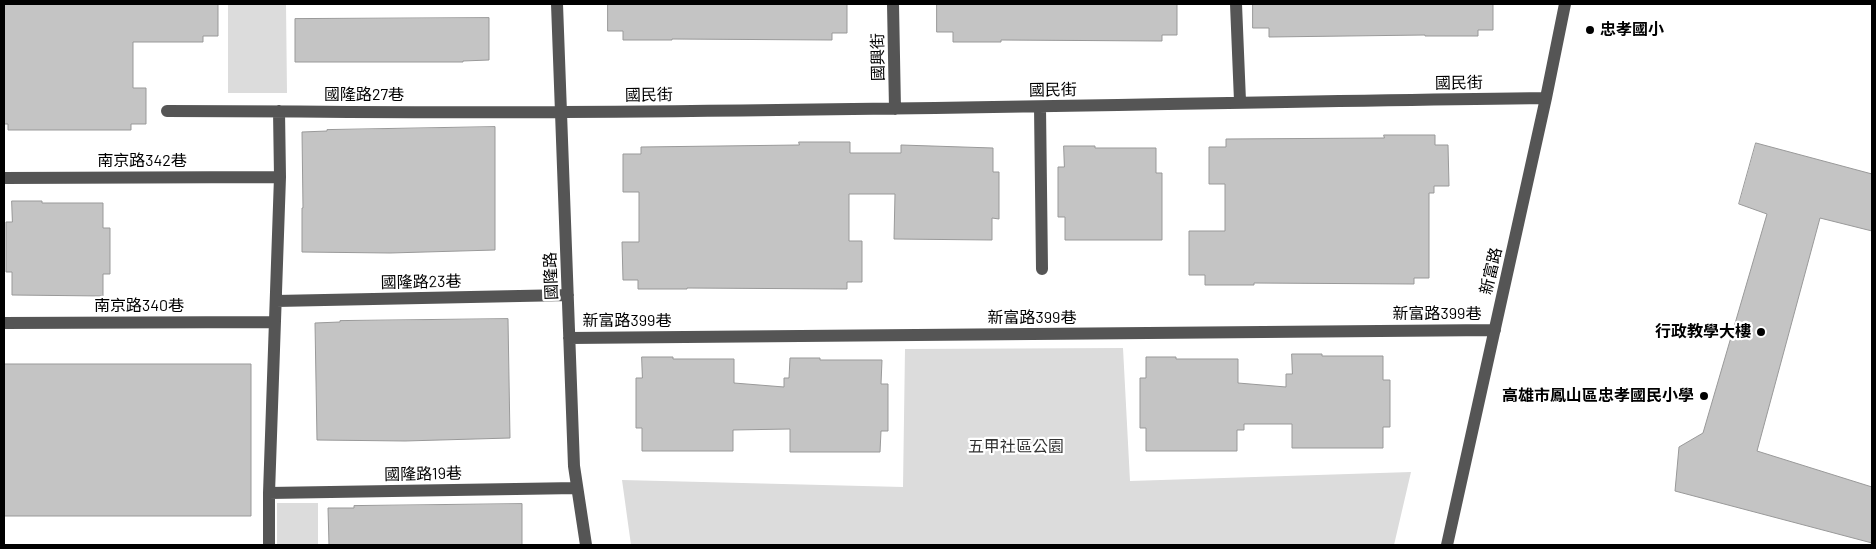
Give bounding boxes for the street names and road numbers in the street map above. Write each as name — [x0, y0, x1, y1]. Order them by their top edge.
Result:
street label: 國興街 — [868, 33, 888, 81]
street label: 國民街 — [1435, 73, 1483, 93]
street label: 國民街 — [1029, 80, 1077, 100]
street label: 國隆路27巷 — [324, 85, 404, 105]
street label: 國民街 — [625, 85, 673, 105]
street label: 南京路342巷 — [97, 151, 187, 171]
street label: 新富路 — [1476, 245, 1506, 297]
street label: 國隆路 — [541, 252, 561, 300]
street label: 國隆路23巷 — [380, 272, 462, 292]
street label: 南京路340巷 — [94, 296, 184, 316]
street label: 新富路399巷 — [1393, 304, 1481, 324]
street label: 新富路399巷 — [988, 308, 1076, 328]
street label: 新富路399巷 — [583, 311, 671, 331]
street label: 國隆路19巷 — [384, 464, 462, 484]

